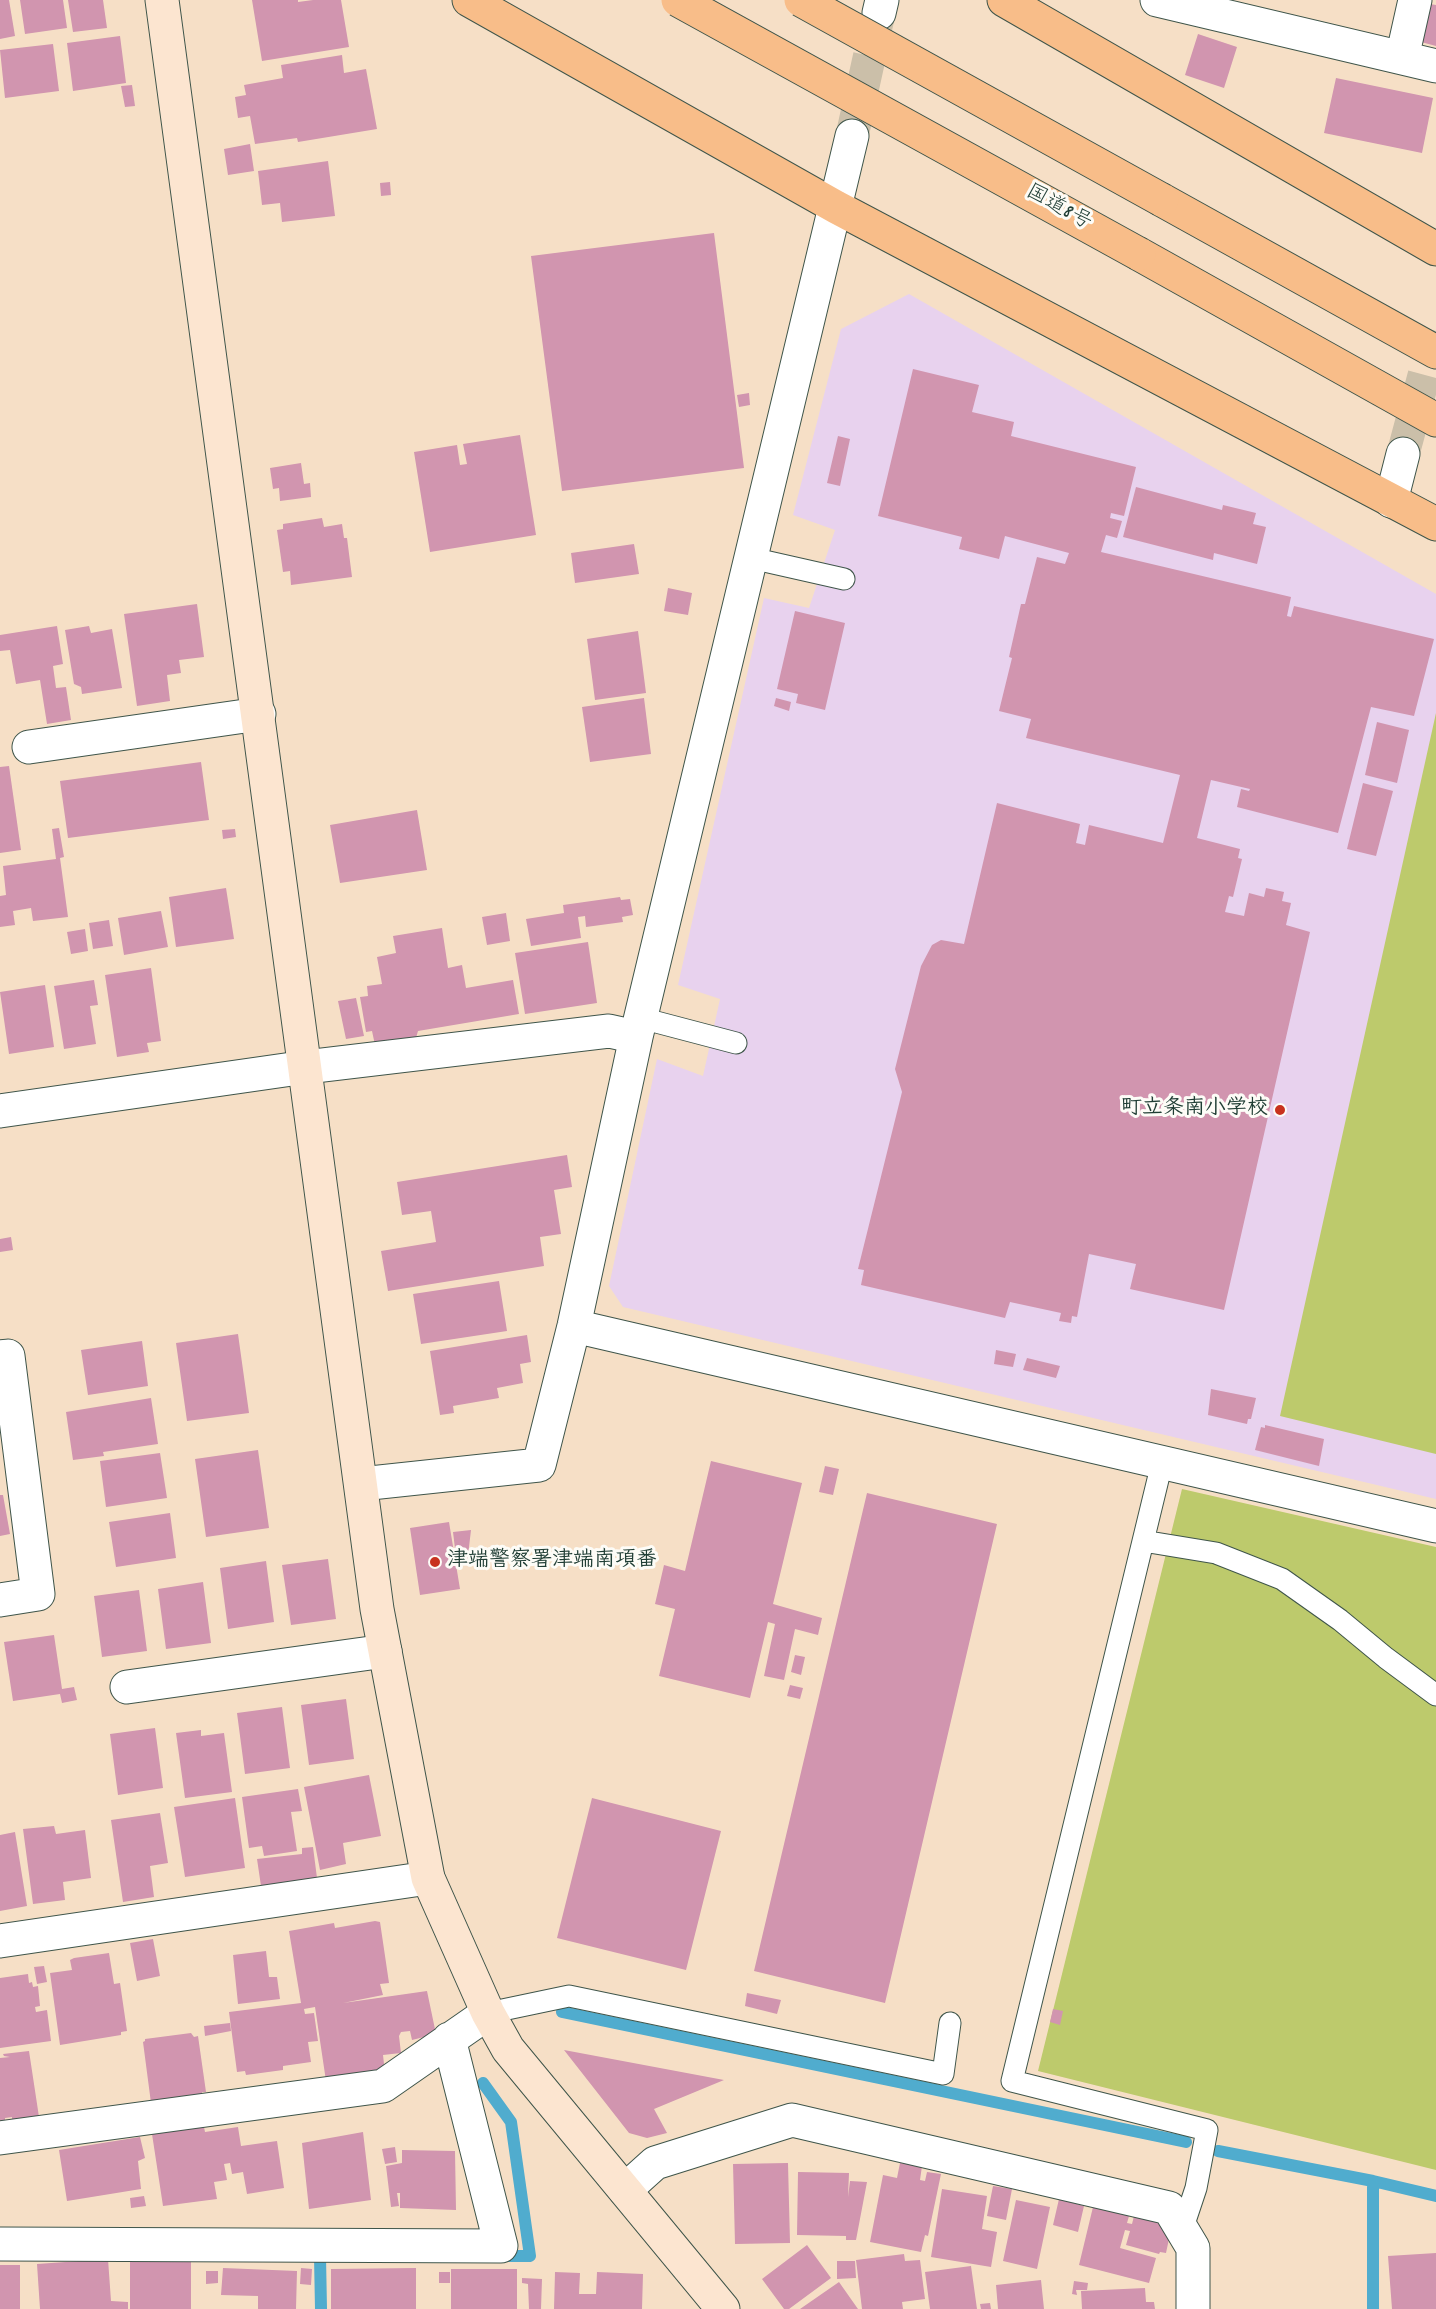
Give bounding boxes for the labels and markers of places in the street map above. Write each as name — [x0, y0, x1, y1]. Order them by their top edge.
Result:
place label: 町立条南小学校 — [1121, 1097, 1268, 1123]
marker: 町立条南小学校 — [1273, 1103, 1287, 1117]
place label: 津端警察署津端南項番 — [447, 1549, 657, 1575]
marker: 津端警察署津端南項番 — [428, 1555, 442, 1569]

